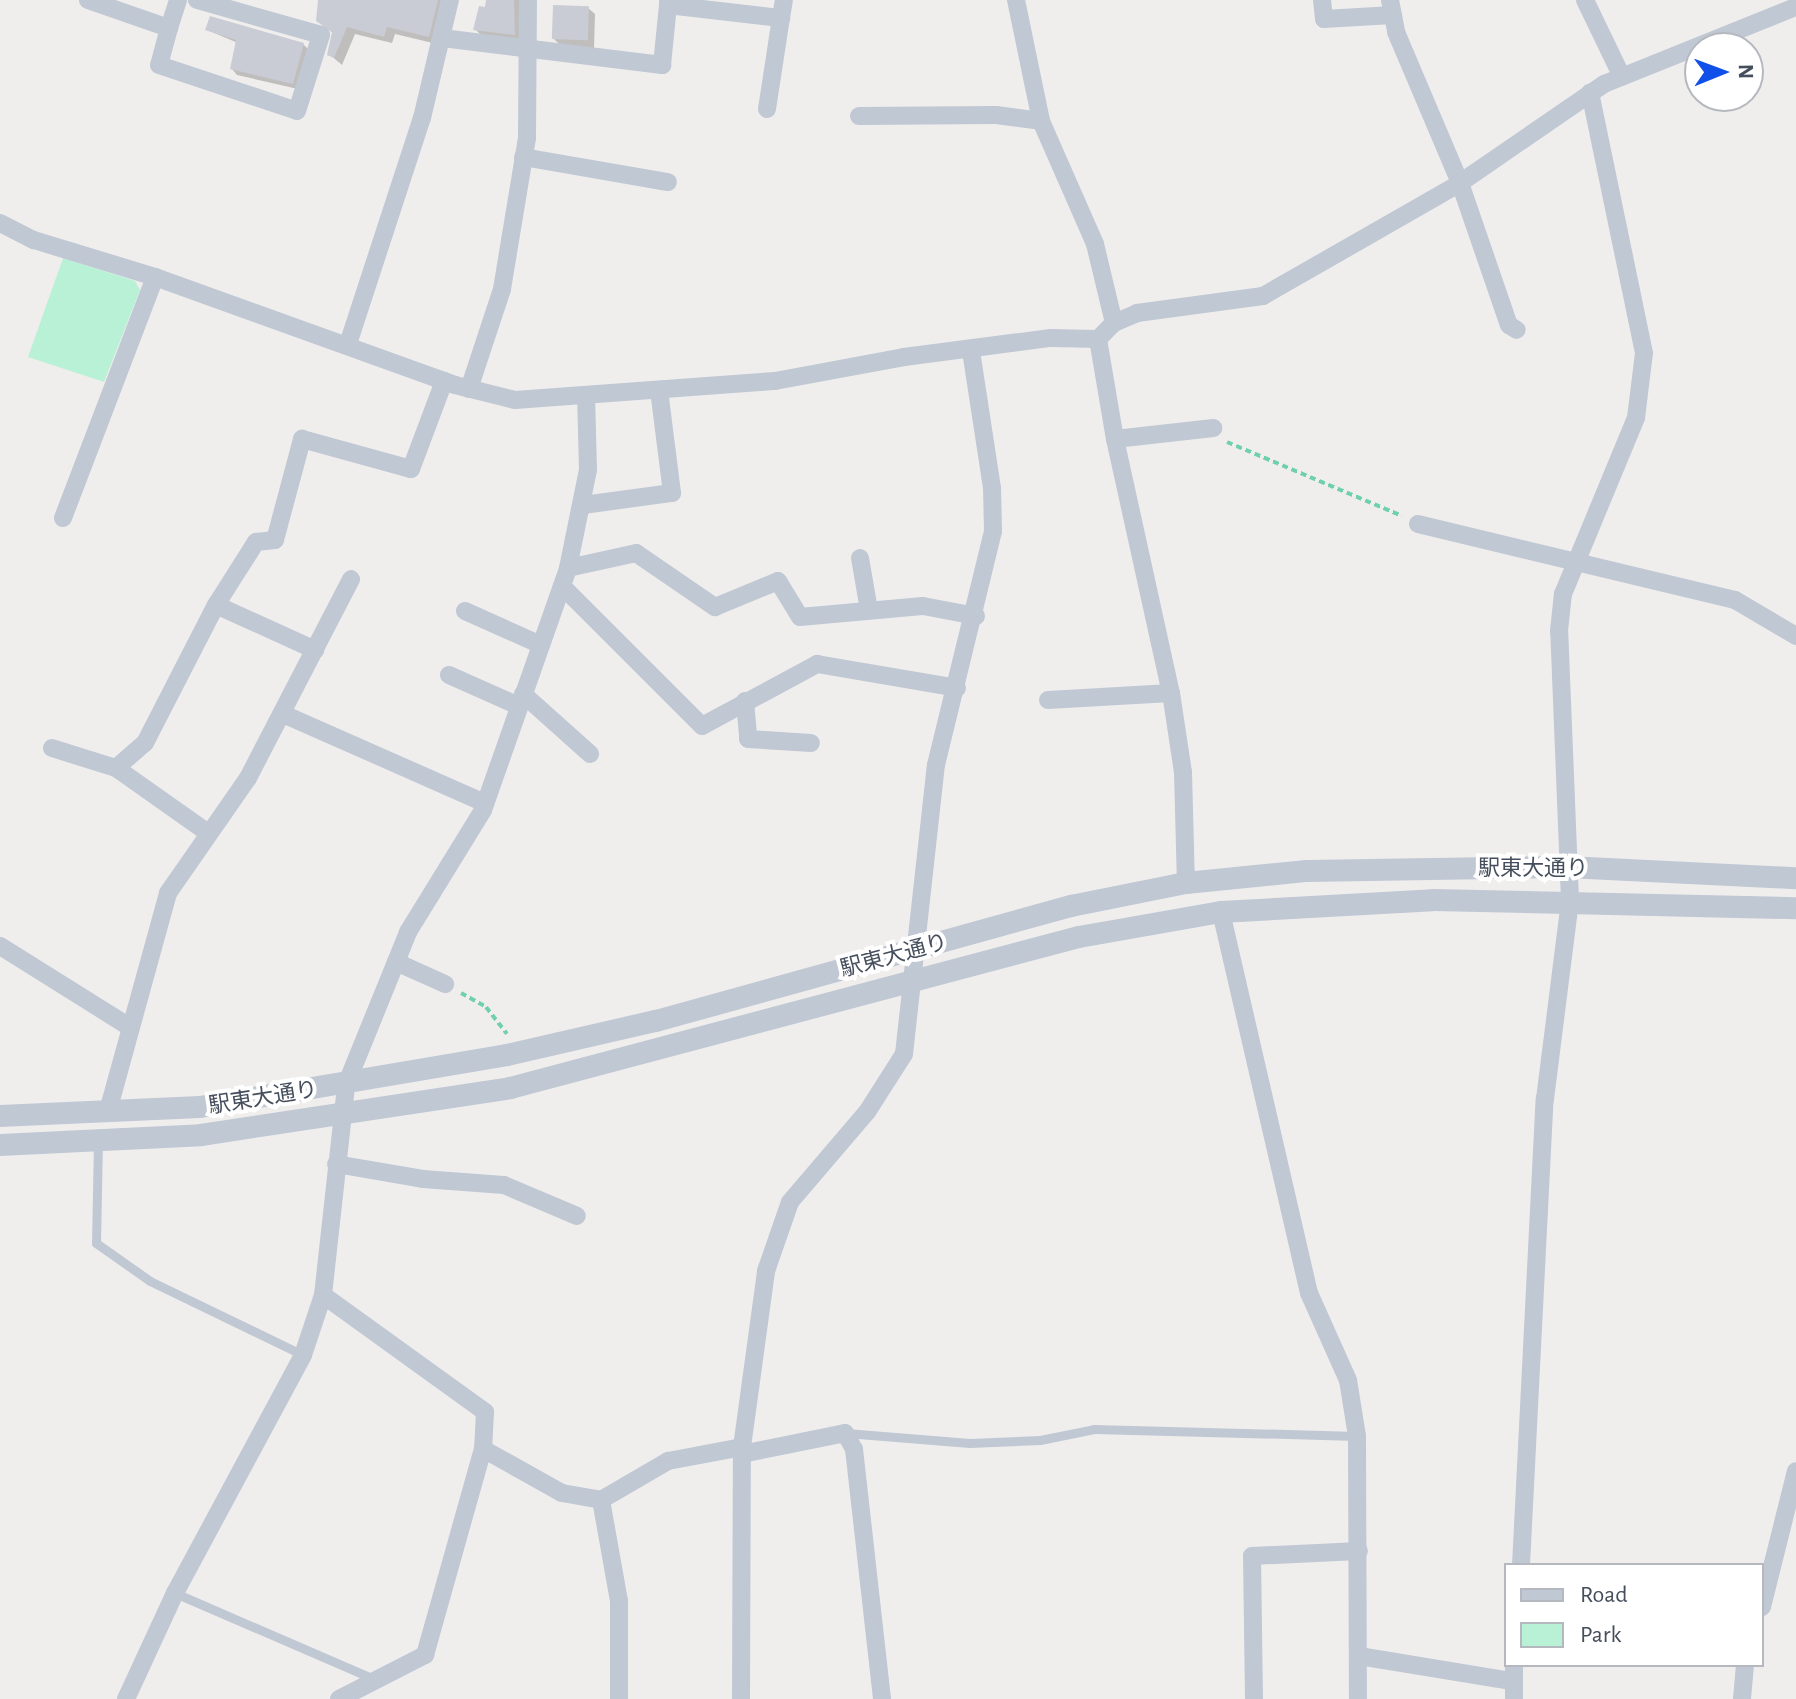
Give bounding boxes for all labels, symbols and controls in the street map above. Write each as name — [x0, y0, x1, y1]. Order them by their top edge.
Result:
north arrow — [1684, 32, 1764, 112]
text: N — [1735, 64, 1757, 79]
street label: 駅東大通り — [1478, 856, 1588, 882]
street label: 駅東大通り — [837, 929, 951, 983]
street label: 駅東大通り — [207, 1076, 319, 1120]
legend — [1504, 1563, 1764, 1667]
text: Road — [1580, 1583, 1628, 1607]
text: Park — [1580, 1623, 1621, 1647]

